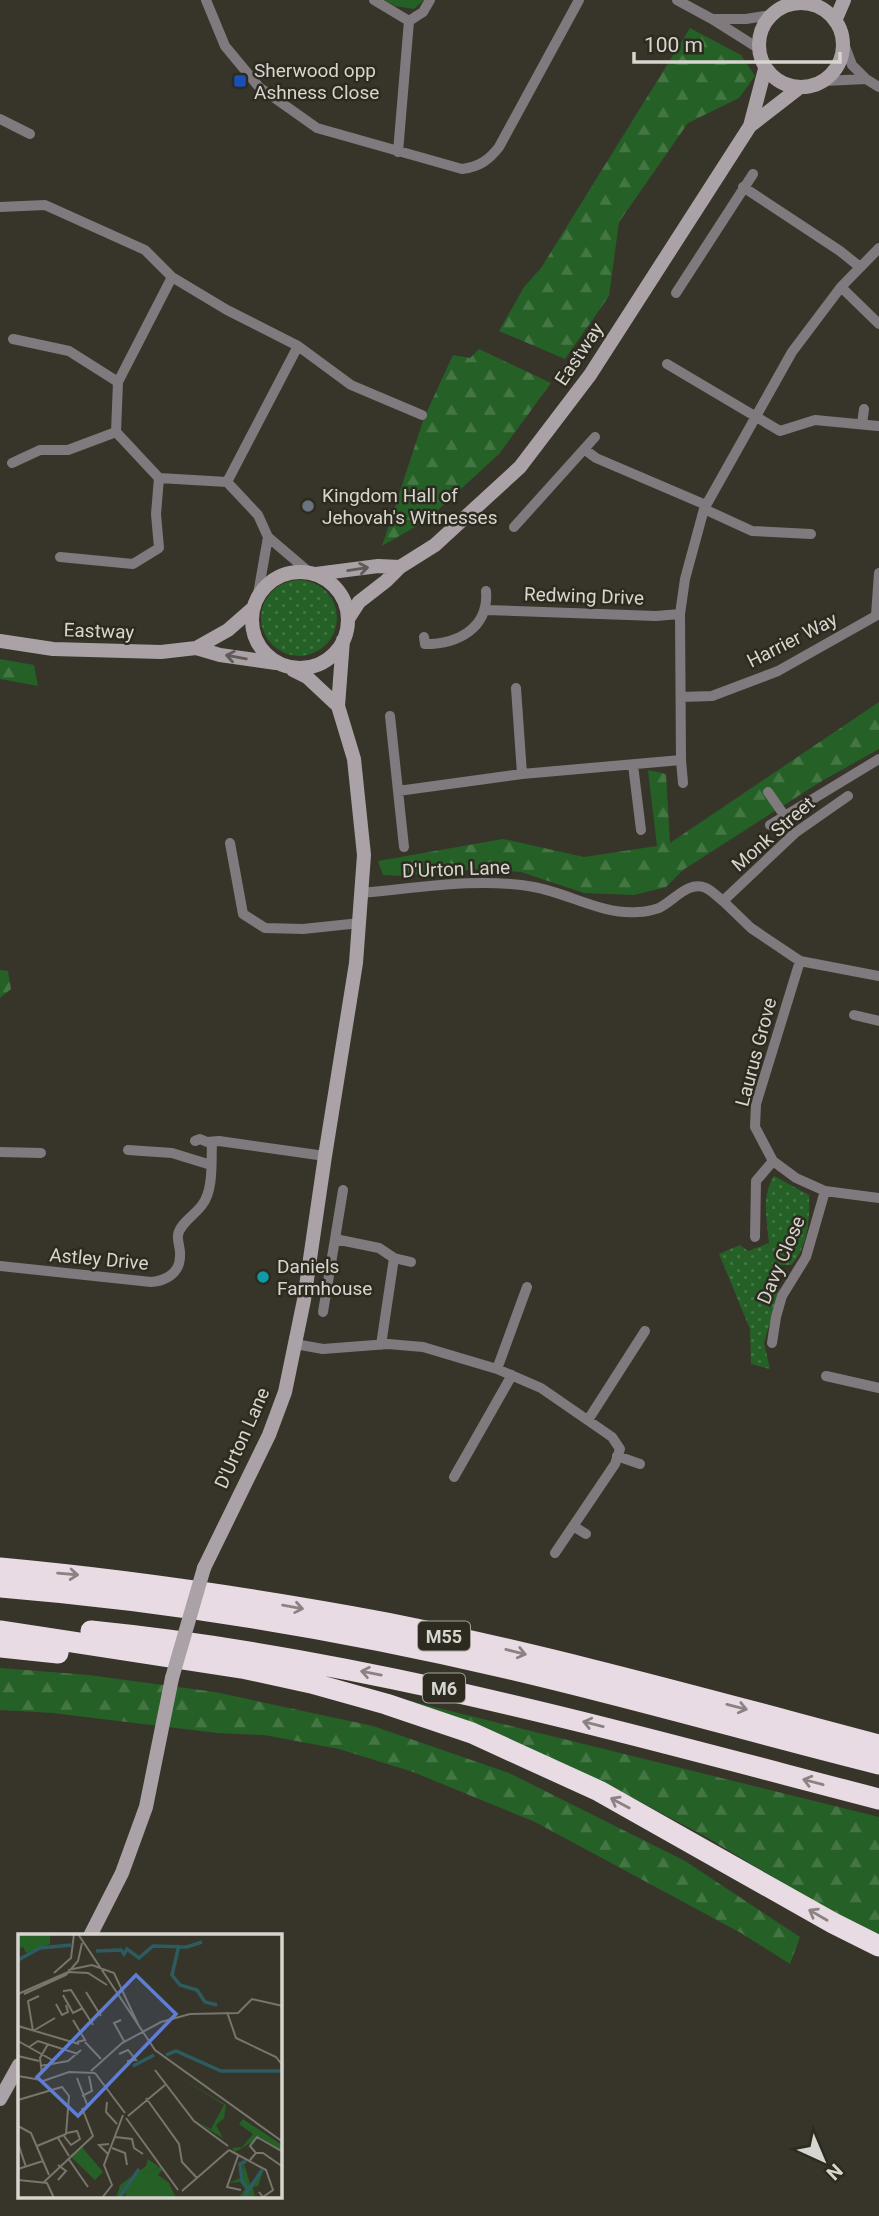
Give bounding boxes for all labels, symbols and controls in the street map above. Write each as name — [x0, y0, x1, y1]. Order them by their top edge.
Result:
scale bar — [634, 21, 840, 65]
text: 100 m — [644, 33, 703, 57]
place label: Sherwood opp Ashness Close — [254, 59, 379, 104]
marker: Sherwood opp Ashness Close — [232, 73, 248, 89]
street label: Eastway — [550, 318, 608, 390]
place label: Kingdom Hall of Jehovah's Witnesses — [322, 484, 497, 529]
marker: Kingdom Hall of Jehovah's Witnesses — [300, 498, 316, 514]
one-way arrow — [346, 563, 369, 576]
street label: Redwing Drive — [524, 582, 644, 610]
street label: Harrier Way — [743, 607, 841, 673]
street label: Eastway — [63, 618, 135, 644]
one-way arrow — [225, 650, 248, 663]
street label: Monk Street — [727, 792, 819, 876]
street label: D'Urton Lane — [402, 856, 510, 882]
street label: Laurus Grove — [730, 995, 782, 1109]
street label: Davy Close — [752, 1213, 810, 1307]
street label: Astley Drive — [48, 1243, 150, 1275]
place label: Daniels Farmhouse — [277, 1255, 372, 1300]
marker: Daniels Farmhouse — [255, 1269, 271, 1285]
street label: D'Urton Lane — [209, 1384, 275, 1492]
one-way arrow — [56, 1568, 79, 1581]
one-way arrow — [281, 1600, 304, 1614]
road number: M55 — [418, 1622, 470, 1651]
one-way arrow — [504, 1645, 527, 1659]
one-way arrow — [360, 1665, 383, 1679]
road number: M6 — [423, 1674, 465, 1702]
one-way arrow — [725, 1701, 747, 1714]
one-way arrow — [582, 1717, 605, 1730]
one-way arrow — [802, 1775, 825, 1788]
one-way arrow — [611, 1796, 631, 1810]
one-way arrow — [809, 1908, 829, 1922]
inset map — [18, 1934, 282, 2198]
north arrow — [788, 2125, 858, 2195]
text: N — [822, 2159, 847, 2185]

